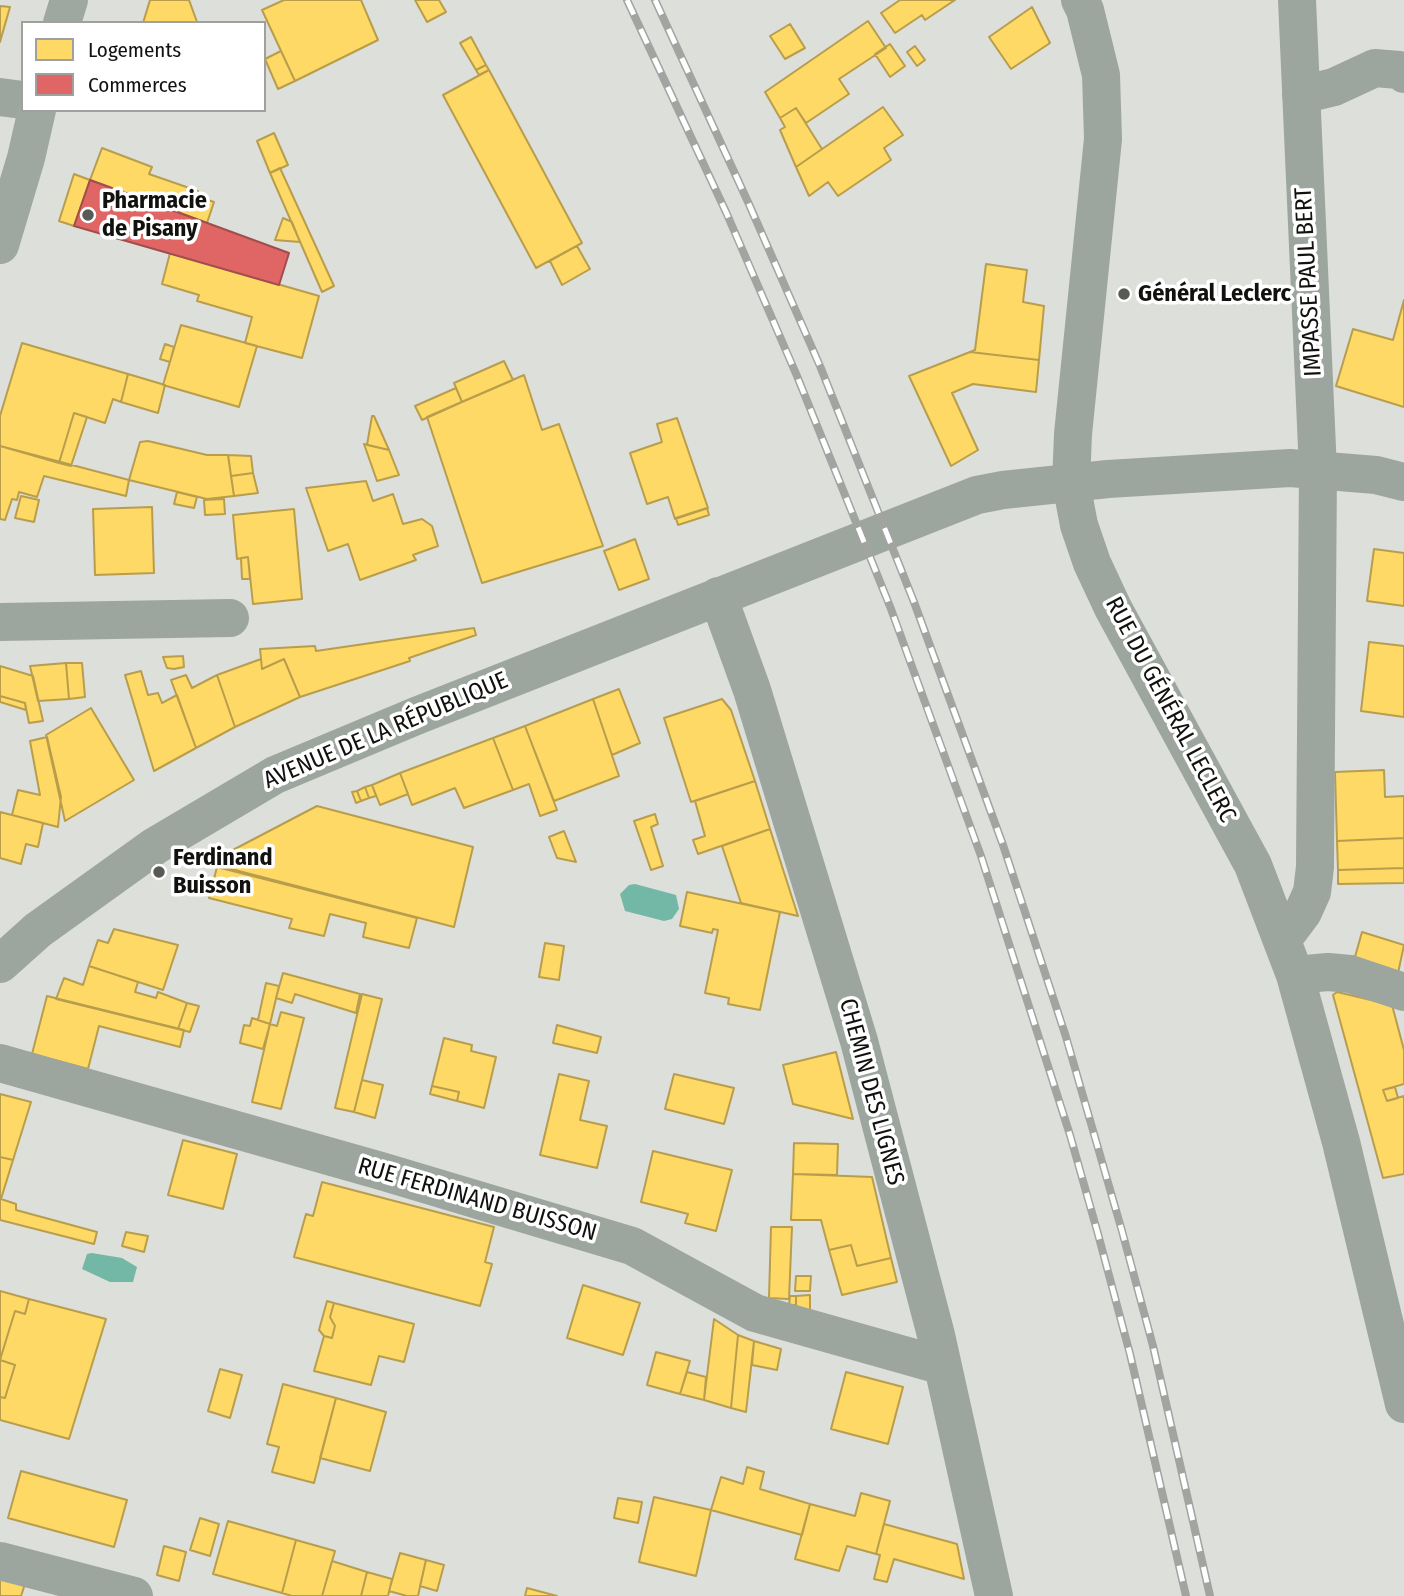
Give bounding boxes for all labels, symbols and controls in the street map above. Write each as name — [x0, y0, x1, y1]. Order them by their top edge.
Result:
legend — [21, 21, 266, 112]
text: Logements — [88, 37, 181, 63]
text: Commerces — [88, 72, 187, 98]
place label: Pharmacie de Pisany — [102, 187, 207, 243]
street label: IMPASSE PAUL BERT — [1290, 187, 1328, 377]
marker: Pharmacie de Pisany — [80, 207, 96, 223]
place label: Général Leclerc — [1138, 280, 1291, 308]
marker: Général Leclerc — [1116, 286, 1132, 302]
street label: RUE DU GÉNÉRAL LECLERC — [1098, 592, 1242, 828]
street label: AVENUE DE LA RÉPUBLIQUE — [260, 666, 512, 796]
place label: Ferdinand Buisson — [173, 844, 272, 900]
marker: Ferdinand Buisson — [151, 864, 167, 880]
street label: CHEMIN DES LIGNES — [832, 995, 910, 1189]
street label: RUE FERDINAND BUISSON — [354, 1152, 600, 1248]

